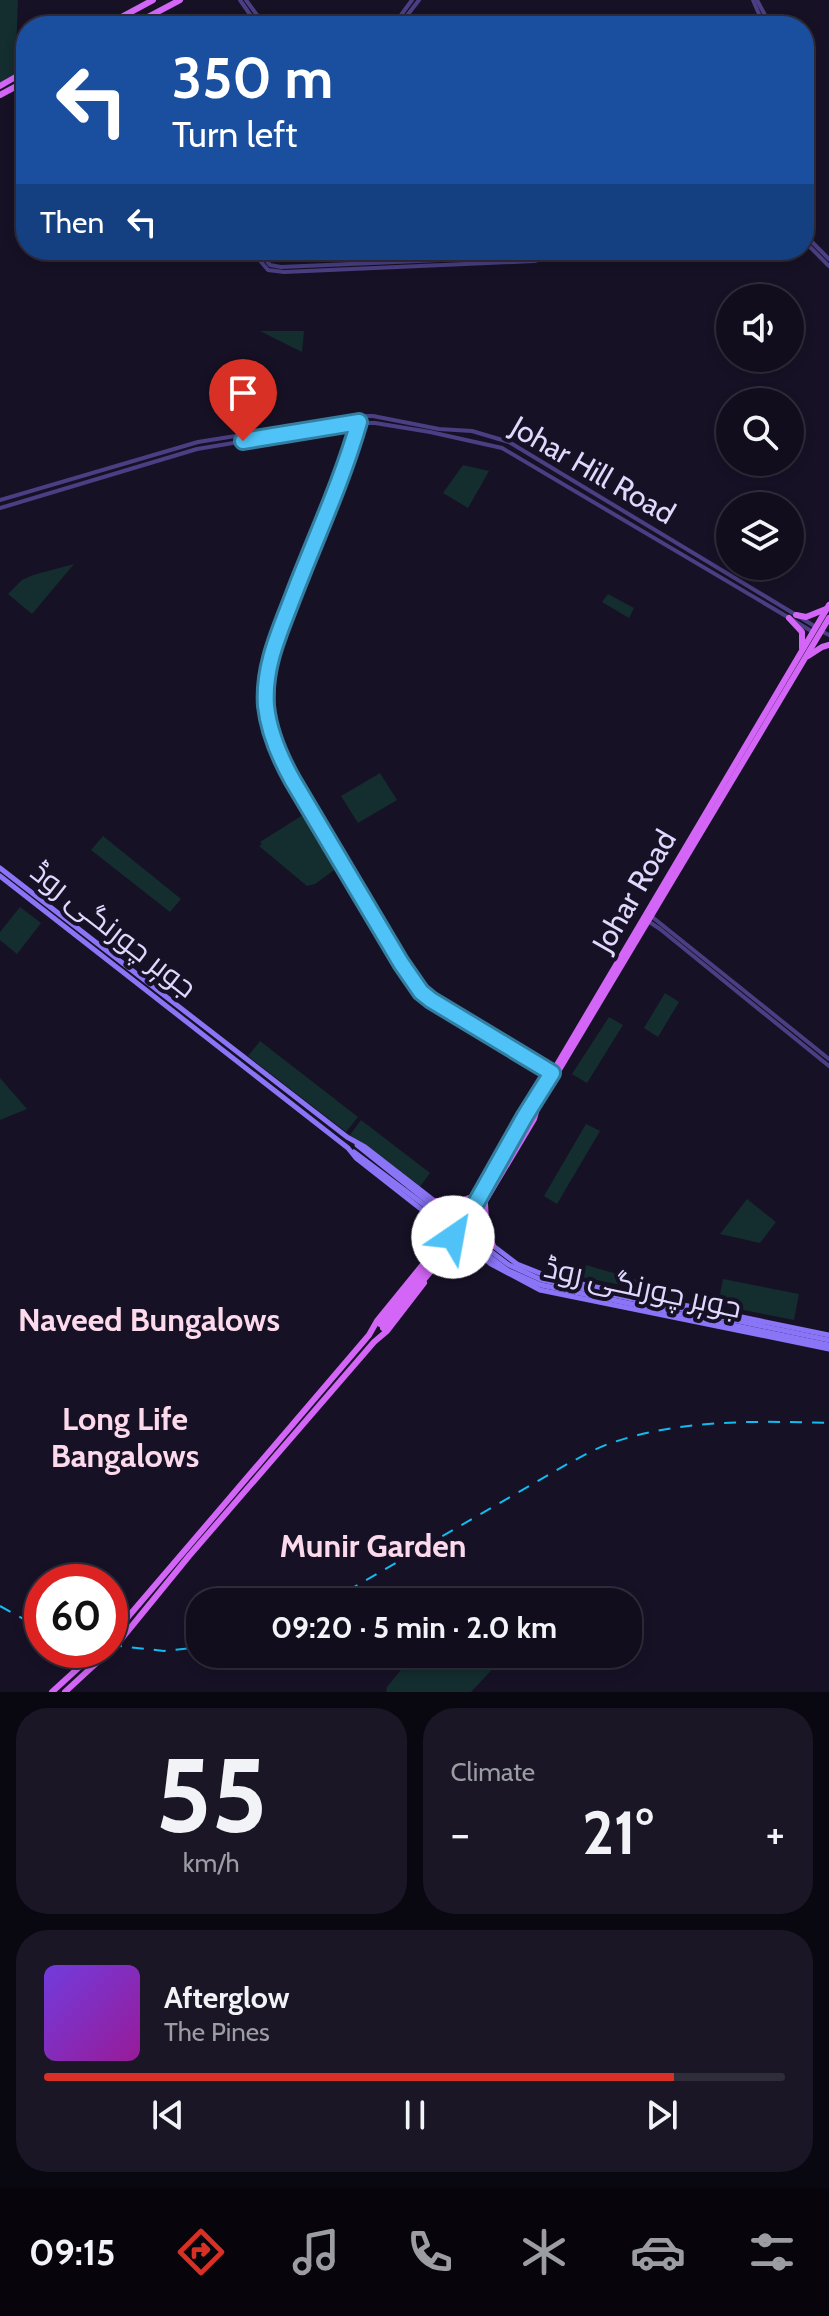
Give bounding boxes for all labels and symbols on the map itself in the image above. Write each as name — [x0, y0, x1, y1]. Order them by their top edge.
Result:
pin — [209, 359, 277, 441]
street label: Johar Hill Road — [503, 408, 682, 532]
street label: Johar Road — [584, 823, 684, 960]
street label: جوہر چورنگی روڈ — [23, 853, 205, 1006]
position arrow — [411, 1195, 495, 1279]
street label: جوہر چورنگی روڈ — [541, 1248, 745, 1327]
district label: Naveed Bungalows — [18, 1300, 280, 1339]
district label: Long Life Bangalows — [51, 1399, 199, 1475]
district label: Munir Garden — [280, 1526, 466, 1565]
speed limit sign: 60 — [24, 1564, 128, 1668]

